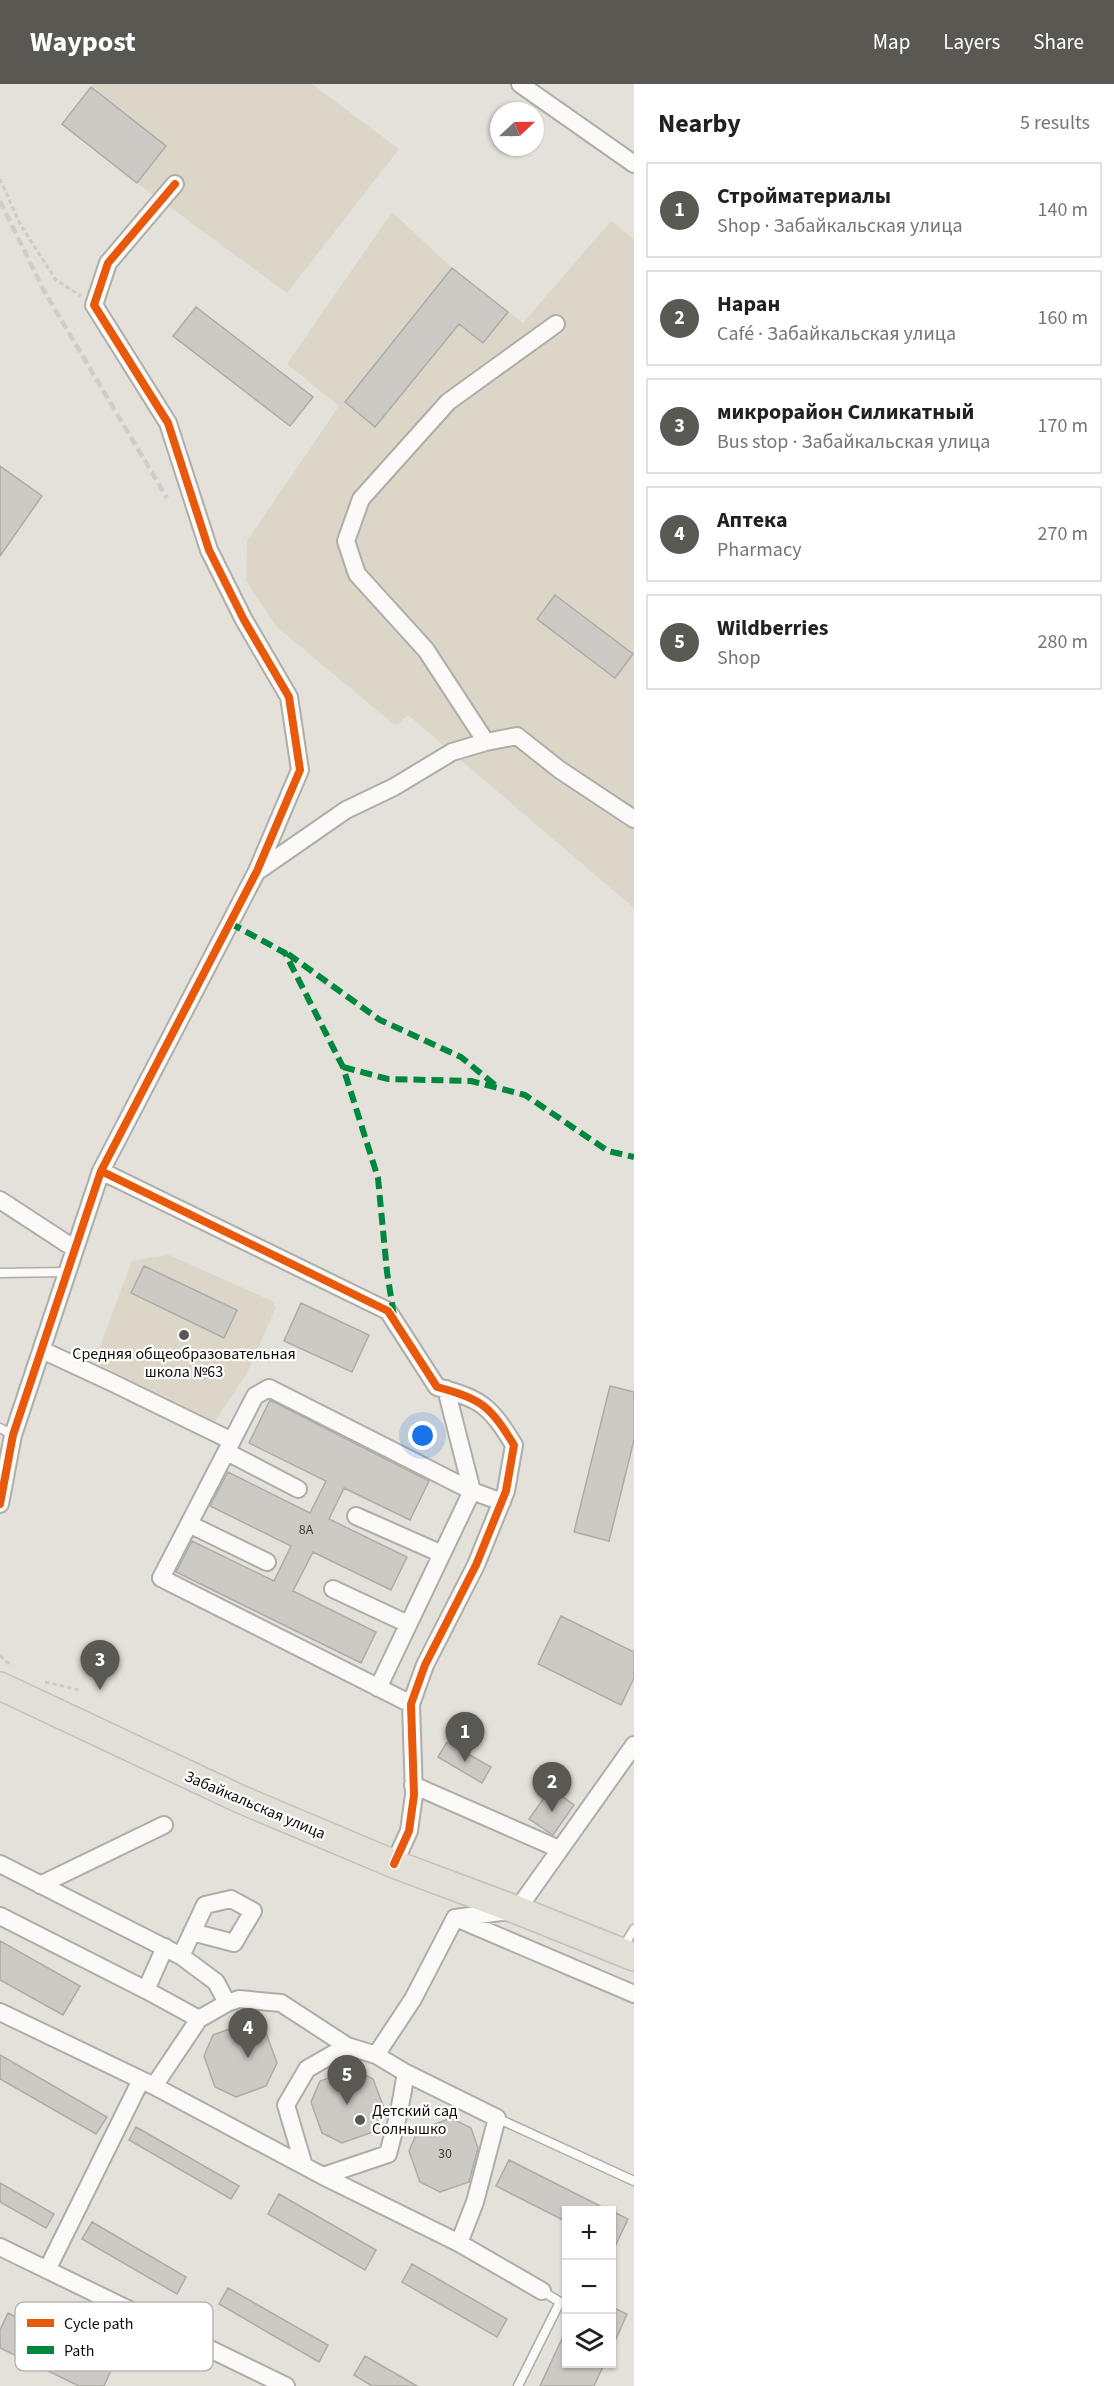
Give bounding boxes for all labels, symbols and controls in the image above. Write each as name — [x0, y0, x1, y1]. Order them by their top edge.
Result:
text: Waypost — [30, 22, 136, 62]
text: Map — [873, 27, 910, 57]
text: Layers — [943, 27, 1000, 57]
text: Share — [1033, 27, 1084, 57]
north arrow — [490, 102, 544, 156]
text: Nearby — [658, 105, 741, 142]
text: 5 results — [1020, 109, 1090, 137]
text: Стройматериалы — [717, 180, 891, 212]
text: 1 — [674, 196, 685, 224]
text: 140 m — [1038, 196, 1088, 224]
text: Shop · Забайкальская улица — [717, 212, 962, 240]
text: Наран — [717, 288, 780, 320]
text: 2 — [674, 304, 685, 332]
text: 160 m — [1038, 304, 1088, 332]
text: Café · Забайкальская улица — [717, 320, 956, 348]
text: микрорайон Силикатный — [717, 396, 974, 428]
text: 3 — [674, 412, 685, 440]
text: 170 m — [1038, 412, 1088, 440]
text: Bus stop · Забайкальская улица — [717, 428, 990, 456]
text: Аптека — [717, 504, 787, 536]
text: 4 — [674, 520, 685, 548]
text: 270 m — [1038, 520, 1088, 548]
text: Pharmacy — [717, 536, 801, 564]
text: Wildberries — [717, 612, 829, 644]
text: 5 — [674, 628, 685, 656]
text: 280 m — [1038, 628, 1088, 656]
text: Shop — [717, 644, 761, 672]
marker: Средняя общеобразовательная школа №63 — [177, 1328, 191, 1342]
place label: Средняя общеобразовательная школа №63 — [72, 1343, 296, 1383]
your location — [408, 1421, 437, 1450]
house number: 8А — [299, 1520, 314, 1540]
pin: 3 — [80, 1640, 120, 1690]
pin: 1 — [446, 1712, 484, 1762]
pin: 2 — [532, 1762, 572, 1812]
street label: Забайкальская улица — [181, 1765, 329, 1845]
pin: 4 — [228, 2008, 268, 2058]
pin: 5 — [328, 2056, 366, 2105]
place label: Детский сад Солнышко — [372, 2100, 458, 2140]
marker: Детский сад Солнышко — [353, 2113, 367, 2127]
house number: 30 — [438, 2144, 452, 2164]
map controls — [562, 2206, 616, 2368]
button: + — [562, 2206, 616, 2260]
button: − — [562, 2260, 616, 2314]
legend — [15, 2302, 213, 2371]
text: Cycle path — [64, 2313, 133, 2335]
button: layers — [562, 2314, 616, 2368]
text: Path — [64, 2340, 94, 2362]

